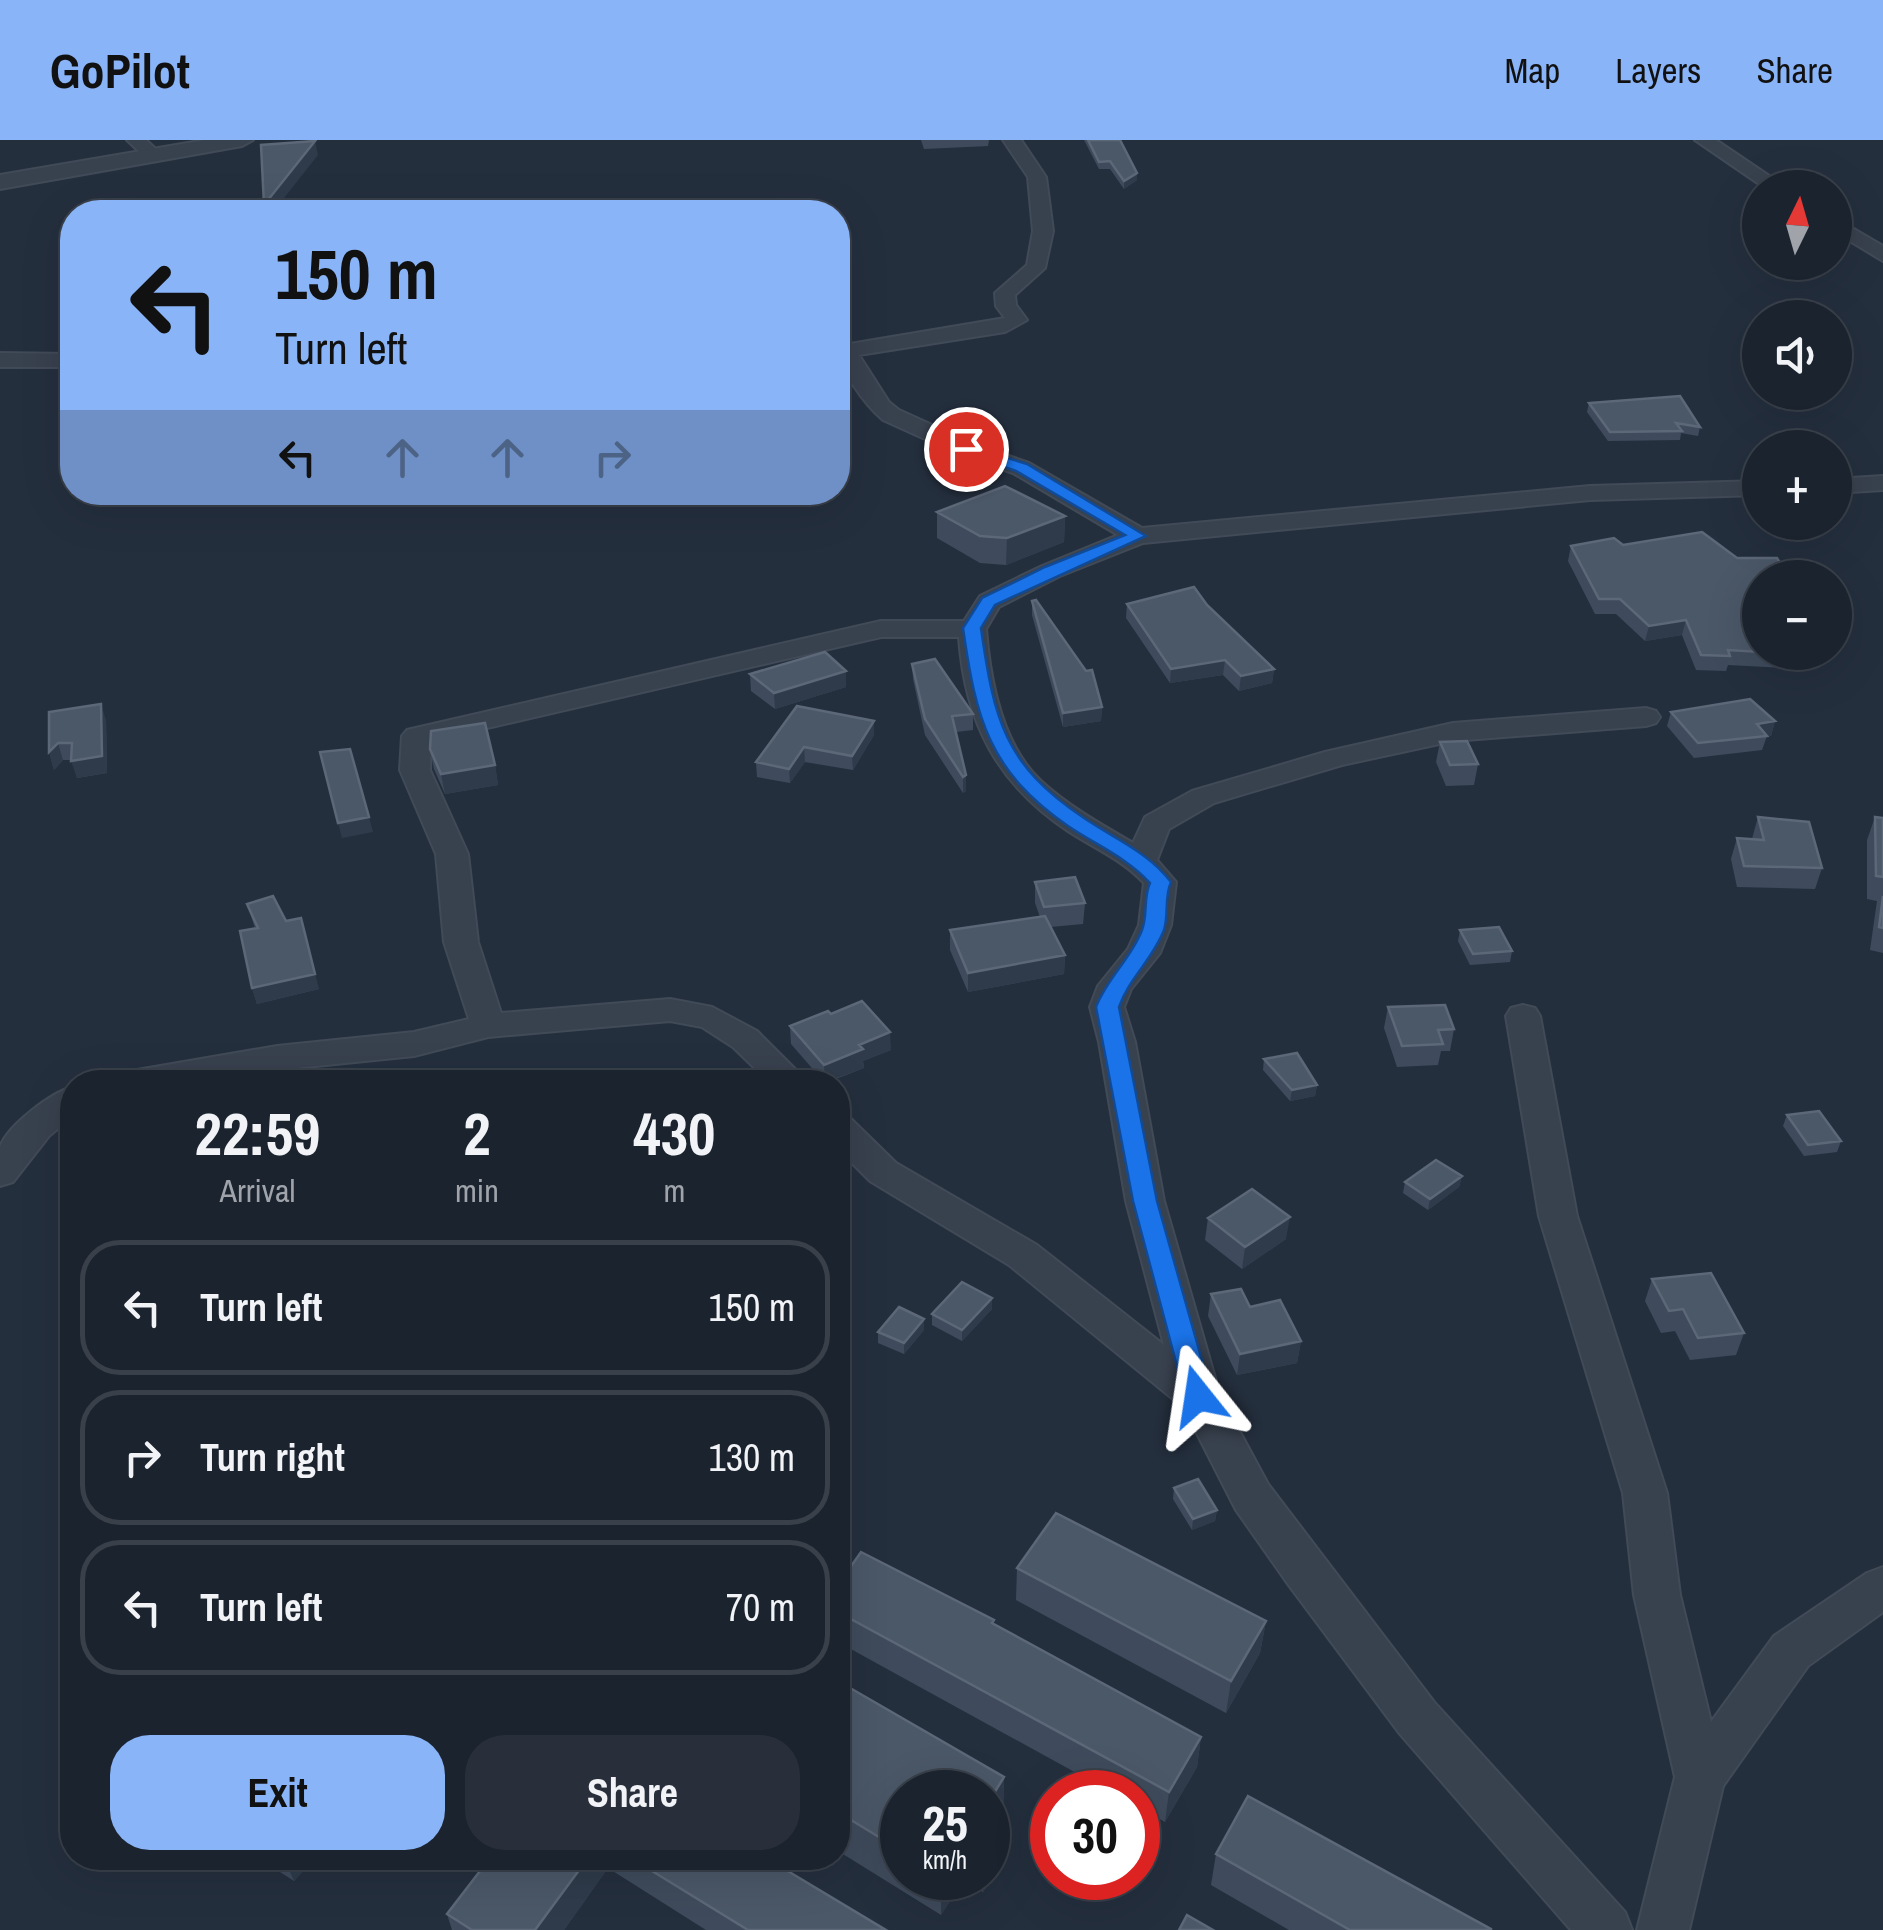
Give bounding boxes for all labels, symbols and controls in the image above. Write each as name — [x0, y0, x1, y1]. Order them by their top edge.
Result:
text: GoPilot — [50, 38, 190, 103]
text: Map — [1504, 47, 1560, 94]
text: Layers — [1615, 47, 1701, 94]
text: Share — [1756, 47, 1833, 94]
north arrow — [1742, 170, 1852, 280]
map controls — [1742, 170, 1852, 670]
text: 150 m — [275, 227, 438, 321]
icon: left — [110, 240, 240, 370]
button: sound — [1742, 300, 1852, 410]
text: Turn left — [275, 317, 407, 378]
pin — [924, 407, 1009, 492]
icon: arrive — [939, 422, 994, 477]
icon: left — [270, 430, 325, 485]
icon: ahead — [375, 430, 430, 485]
icon: ahead — [480, 430, 535, 485]
icon: right — [585, 430, 640, 485]
button: + — [1742, 430, 1852, 540]
button: − — [1742, 560, 1852, 670]
text: 22:59 — [195, 1093, 320, 1174]
text: 2 — [463, 1093, 491, 1174]
text: 430 — [633, 1093, 715, 1174]
text: Arrival — [220, 1169, 295, 1212]
text: min — [455, 1169, 499, 1212]
text: m — [663, 1169, 685, 1212]
icon: left — [115, 1280, 170, 1335]
text: Turn left — [200, 1282, 322, 1333]
text: 150 m — [708, 1282, 795, 1333]
position arrow — [1146, 1344, 1250, 1448]
icon: right — [115, 1430, 170, 1485]
text: Turn right — [200, 1432, 345, 1483]
text: 130 m — [708, 1432, 795, 1483]
icon: left — [115, 1580, 170, 1635]
text: Turn left — [200, 1582, 322, 1633]
text: 70 m — [726, 1582, 795, 1633]
button: Exit — [110, 1735, 445, 1850]
button: Share — [465, 1735, 800, 1850]
speed limit sign: 30 — [1030, 1770, 1160, 1900]
text: 25 — [922, 1789, 968, 1857]
text: km/h — [923, 1843, 967, 1877]

